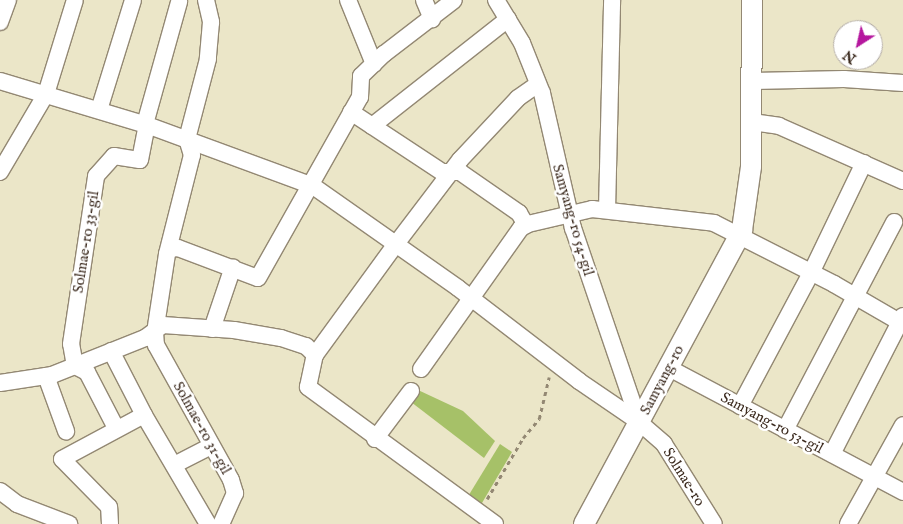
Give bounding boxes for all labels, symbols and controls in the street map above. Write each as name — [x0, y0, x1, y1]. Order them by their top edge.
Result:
north arrow — [833, 20, 883, 70]
text: N — [840, 46, 860, 67]
street label: Samyang-ro 54-gil — [548, 162, 598, 278]
street label: Solmae-ro 33-gil — [69, 190, 103, 294]
street label: Samyang-ro — [636, 342, 688, 418]
street label: Solmae-ro 31-gil — [169, 379, 235, 477]
street label: Samyang-ro 53-gil — [718, 388, 826, 458]
street label: Solmae-ro — [659, 445, 709, 509]

